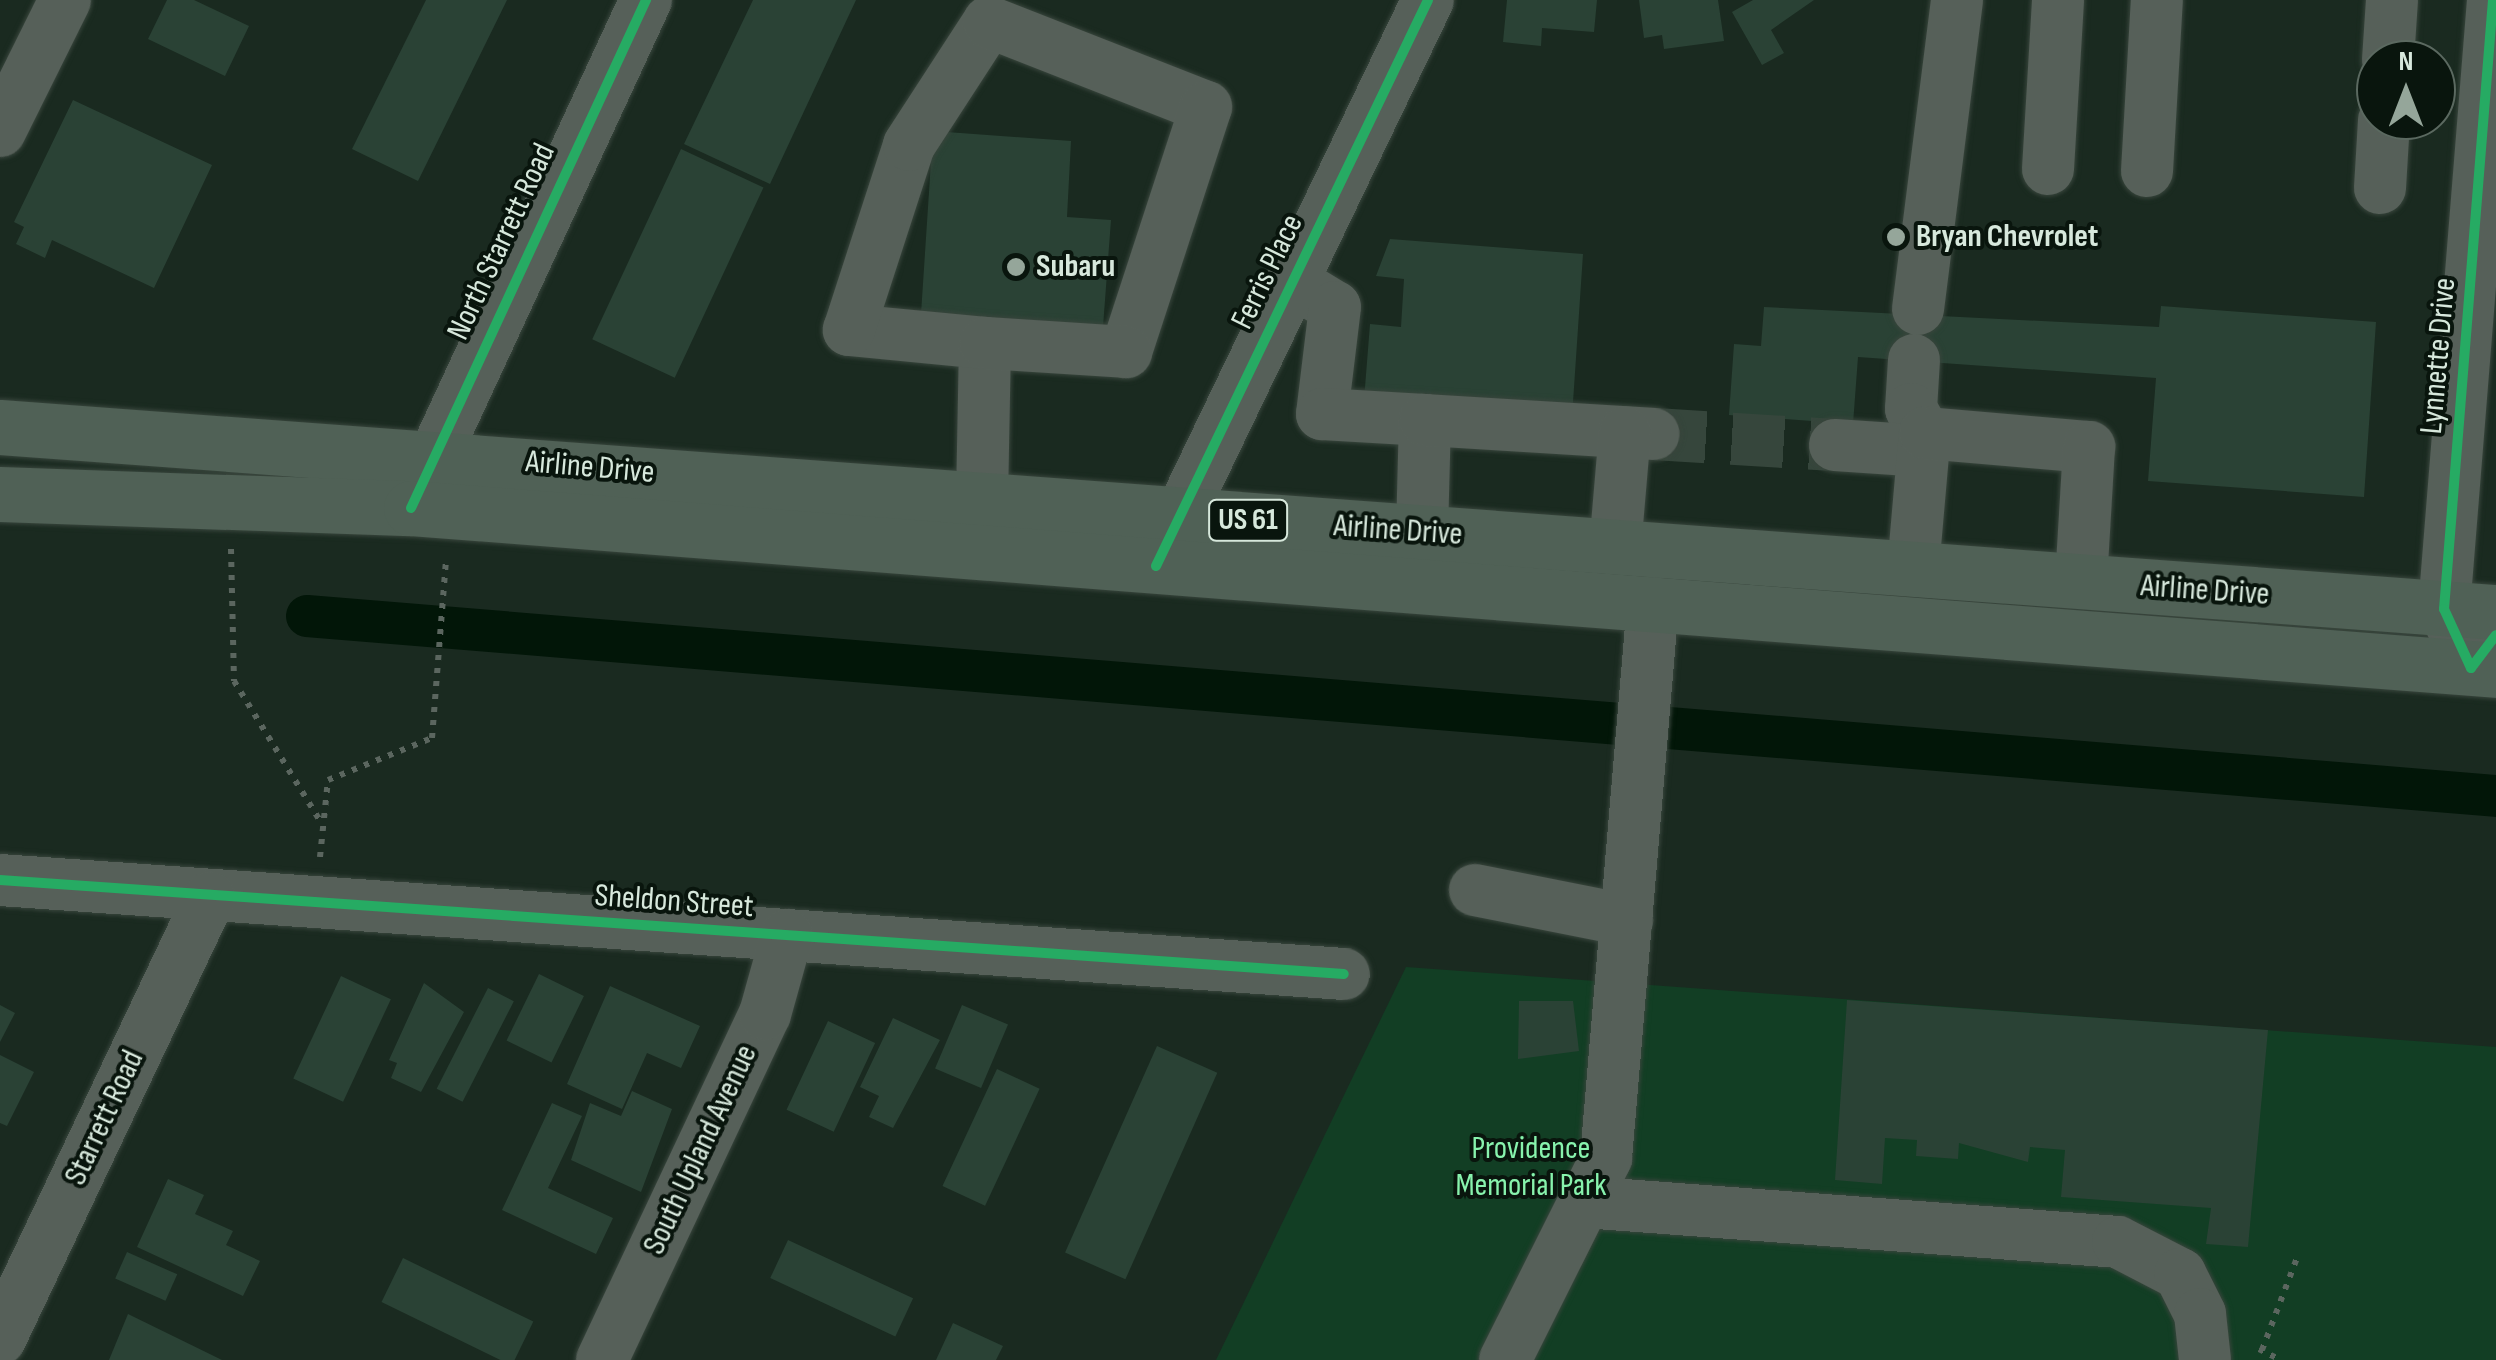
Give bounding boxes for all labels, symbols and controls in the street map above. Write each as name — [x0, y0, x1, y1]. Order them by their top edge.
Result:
north arrow — [2356, 40, 2456, 140]
text: N — [2399, 45, 2413, 78]
street label: North Starrett Road — [440, 138, 564, 346]
street label: Ferris Place — [1224, 208, 1312, 336]
place label: Bryan Chevrolet — [1916, 218, 2098, 256]
marker: Bryan Chevrolet — [1885, 226, 1907, 248]
place label: Subaru — [1036, 248, 1115, 286]
marker: Subaru — [1005, 256, 1027, 278]
street label: Lynnette Drive — [2413, 276, 2465, 436]
street label: Airline Drive — [524, 443, 656, 493]
road number: US 61 — [1208, 495, 1288, 545]
street label: Airline Drive — [1332, 507, 1464, 555]
street label: Airline Drive — [2139, 567, 2271, 615]
street label: Sheldon Street — [593, 877, 755, 927]
street label: South Upland Avenue — [636, 1039, 766, 1261]
street label: Starrett Road — [57, 1045, 153, 1191]
park label: Providence Memorial Park — [1455, 1131, 1607, 1206]

